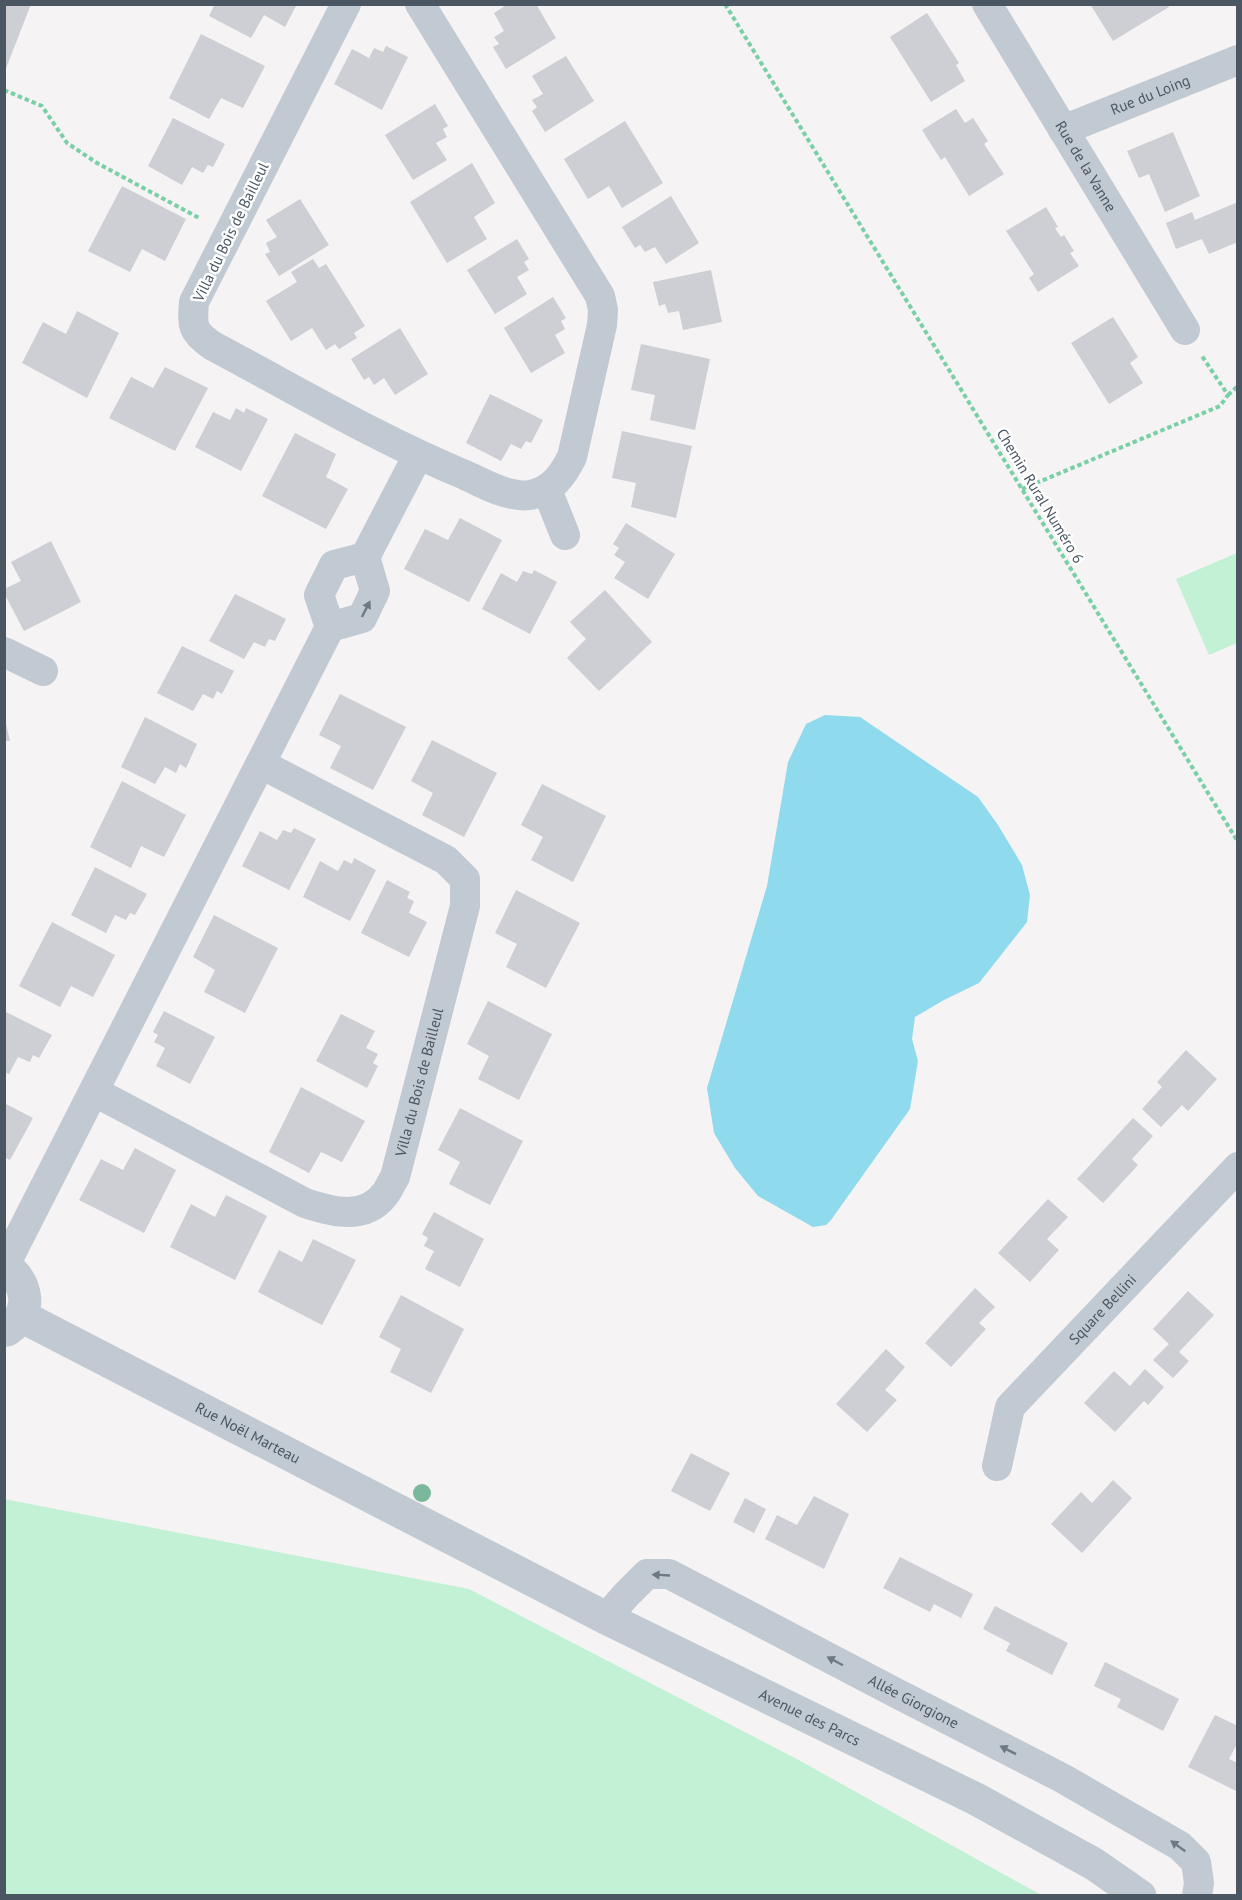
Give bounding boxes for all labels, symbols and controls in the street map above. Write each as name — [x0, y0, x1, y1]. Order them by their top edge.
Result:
street label: Rue du Loing — [1108, 70, 1193, 119]
street label: Rue de la Vanne — [1051, 117, 1121, 215]
street label: Villa du Bois de Bailleul — [188, 158, 273, 306]
street label: Chemin Rural Numéro 6 — [993, 425, 1088, 567]
one-way arrow — [360, 600, 370, 618]
street label: Villa du Bois de Bailleul — [390, 1005, 447, 1160]
street label: Square Bellini — [1065, 1270, 1140, 1348]
street label: Rue Noël Marteau — [192, 1398, 304, 1468]
one-way arrow — [651, 1570, 670, 1579]
one-way arrow — [826, 1656, 843, 1666]
street label: Allée Giorgione — [865, 1670, 962, 1732]
street label: Avenue des Parcs — [756, 1684, 864, 1750]
one-way arrow — [999, 1745, 1016, 1755]
one-way arrow — [1170, 1840, 1185, 1852]

